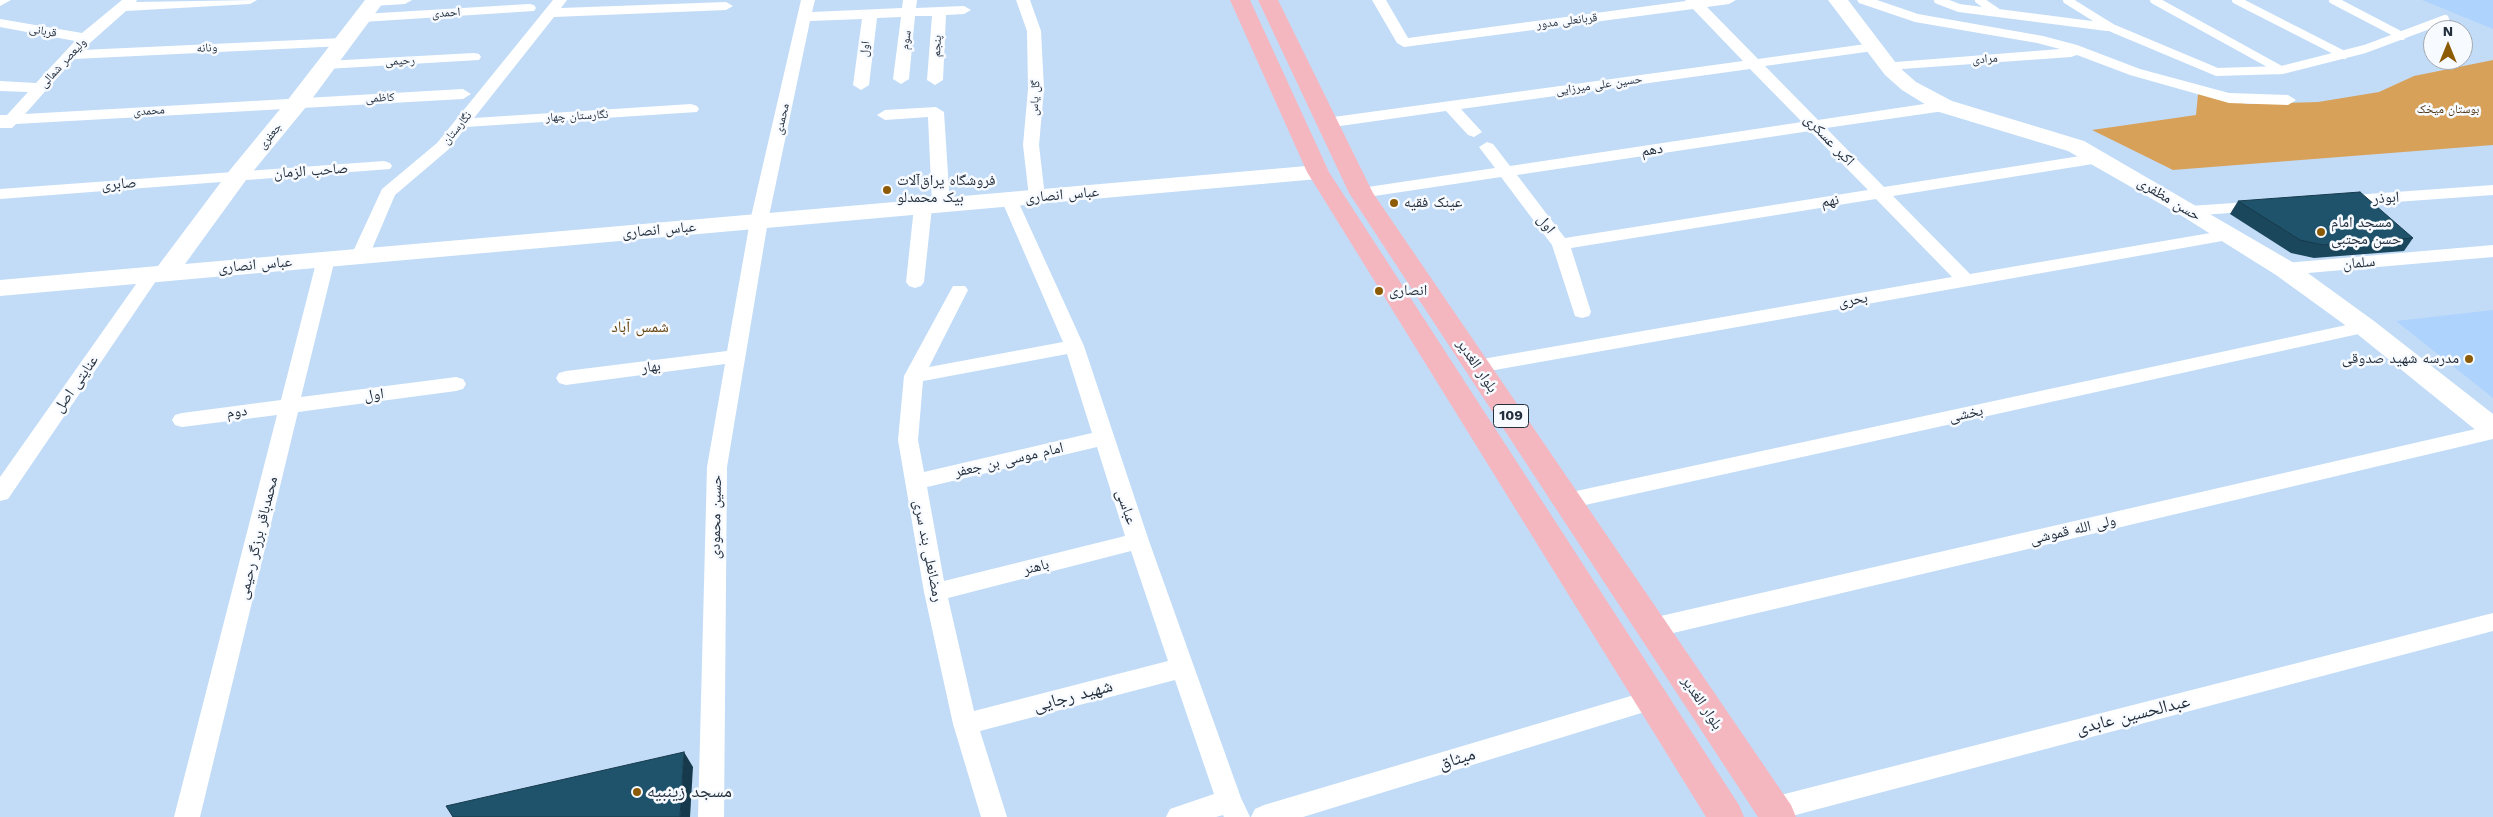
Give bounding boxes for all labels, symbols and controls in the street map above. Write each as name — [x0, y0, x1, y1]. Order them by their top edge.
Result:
street label: احمدی — [431, 5, 461, 21]
street label: قربانعلی مدور — [1536, 10, 1598, 32]
north arrow — [2423, 20, 2473, 70]
street label: قربانی — [28, 21, 58, 41]
text: N — [2443, 23, 2453, 39]
street label: سوم — [898, 29, 914, 51]
street label: ولیعصر شمالی — [36, 35, 90, 91]
street label: پنجم — [929, 35, 945, 57]
street label: ونانه — [196, 40, 218, 56]
street label: اول — [857, 40, 873, 58]
street label: مرادی — [1972, 51, 1998, 67]
street label: رحیمی — [385, 53, 415, 69]
street label: حسین علی میرزایی — [1555, 72, 1643, 98]
street label: گل یاس — [1027, 80, 1043, 116]
street label: کاظمی — [365, 90, 395, 106]
street label: محمدی — [771, 102, 793, 136]
park label: بوستان میخک — [2417, 102, 2479, 116]
street label: محمدی — [133, 103, 165, 119]
street label: نگارستان چهار — [545, 107, 609, 125]
street label: نگارستان — [439, 109, 475, 147]
street label: اکبر عسکری — [1800, 110, 1858, 170]
street label: جعفری — [255, 120, 285, 152]
street label: دهم — [1640, 139, 1664, 161]
street label: صاحب الزمان — [273, 159, 349, 183]
place label: فروشگاه یراق‌آلات بیک محمدلو — [897, 172, 996, 207]
street label: حسن مظفری — [2134, 173, 2204, 225]
street label: صابری — [101, 174, 137, 194]
street label: عباس انصاری — [1024, 183, 1100, 207]
marker: فروشگاه یراق‌آلات بیک محمدلو — [881, 184, 893, 196]
street label: ابوذر — [2372, 188, 2400, 208]
street label: نهم — [1820, 191, 1840, 211]
place label: عینک فقیه — [1404, 194, 1462, 212]
marker: عینک فقیه — [1388, 197, 1400, 209]
street label: اول — [1533, 211, 1559, 237]
place label: مسجد امام حسن مجتبی — [2331, 214, 2401, 249]
street label: عباس انصاری — [621, 218, 697, 242]
marker: مسجد امام حسن مجتبی — [2315, 226, 2327, 238]
street label: عباس انصاری — [217, 253, 293, 277]
street label: سلمان — [2342, 253, 2376, 273]
place label: انصاری — [1389, 282, 1427, 300]
marker: انصاری — [1373, 285, 1385, 297]
street label: بحری — [1837, 289, 1869, 311]
district label: شمس آباد — [611, 317, 669, 337]
street label: بلوار الغدیر — [1453, 336, 1501, 396]
place label: مدرسه شهید صدوقی — [2342, 350, 2459, 368]
street label: عنایتی اصل — [50, 352, 102, 416]
marker: مدرسه شهید صدوقی — [2463, 353, 2475, 365]
street label: بهار — [640, 357, 662, 377]
street label: اول — [363, 385, 385, 405]
street label: دوم — [226, 402, 248, 422]
street label: بخشی — [1947, 402, 1985, 426]
road number: 109 — [1494, 404, 1528, 428]
street label: امام موسی بن جعفر — [953, 439, 1065, 481]
street label: محمدباقر برزگر رحیمی — [234, 475, 282, 601]
street label: حسین محمودی — [706, 475, 726, 559]
street label: عباسی — [1112, 487, 1140, 527]
street label: رمضانعلی بند سری — [909, 499, 947, 603]
street label: ولی الله قموشی — [2028, 511, 2118, 549]
street label: باهنر — [1021, 555, 1051, 579]
street label: بلوار الغدیر — [1678, 673, 1726, 733]
street label: شهید رجایی — [1031, 675, 1115, 717]
street label: عبدالحسین عابدی — [2074, 690, 2192, 740]
street label: میثاق — [1436, 743, 1478, 775]
place label: مسجد زینبیه — [647, 781, 732, 803]
marker: مسجد زینبیه — [631, 786, 643, 798]

